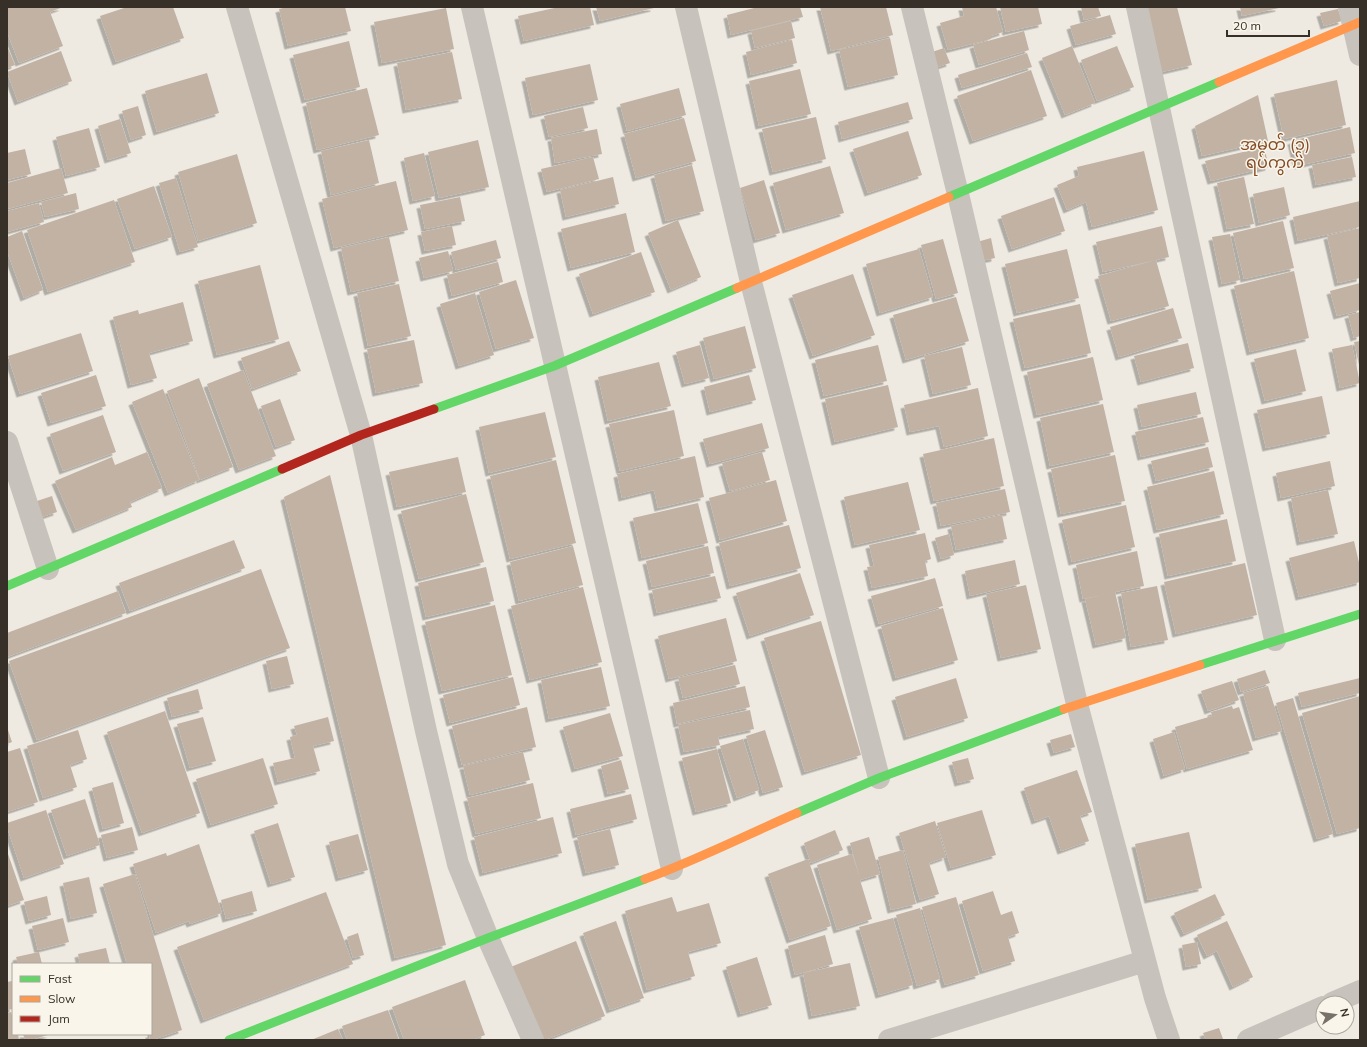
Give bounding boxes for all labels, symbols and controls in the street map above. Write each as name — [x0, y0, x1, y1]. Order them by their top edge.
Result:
scale bar — [1227, 12, 1309, 38]
text: 20 m — [1233, 18, 1261, 33]
district label: အမှတ် (၃) ရပ်ကွက် — [1240, 133, 1310, 176]
legend — [12, 963, 152, 1035]
text: Fast — [48, 971, 72, 986]
text: Slow — [48, 991, 76, 1006]
north arrow — [1315, 995, 1355, 1035]
text: N — [1337, 1007, 1352, 1018]
text: Jam — [48, 1011, 70, 1026]

